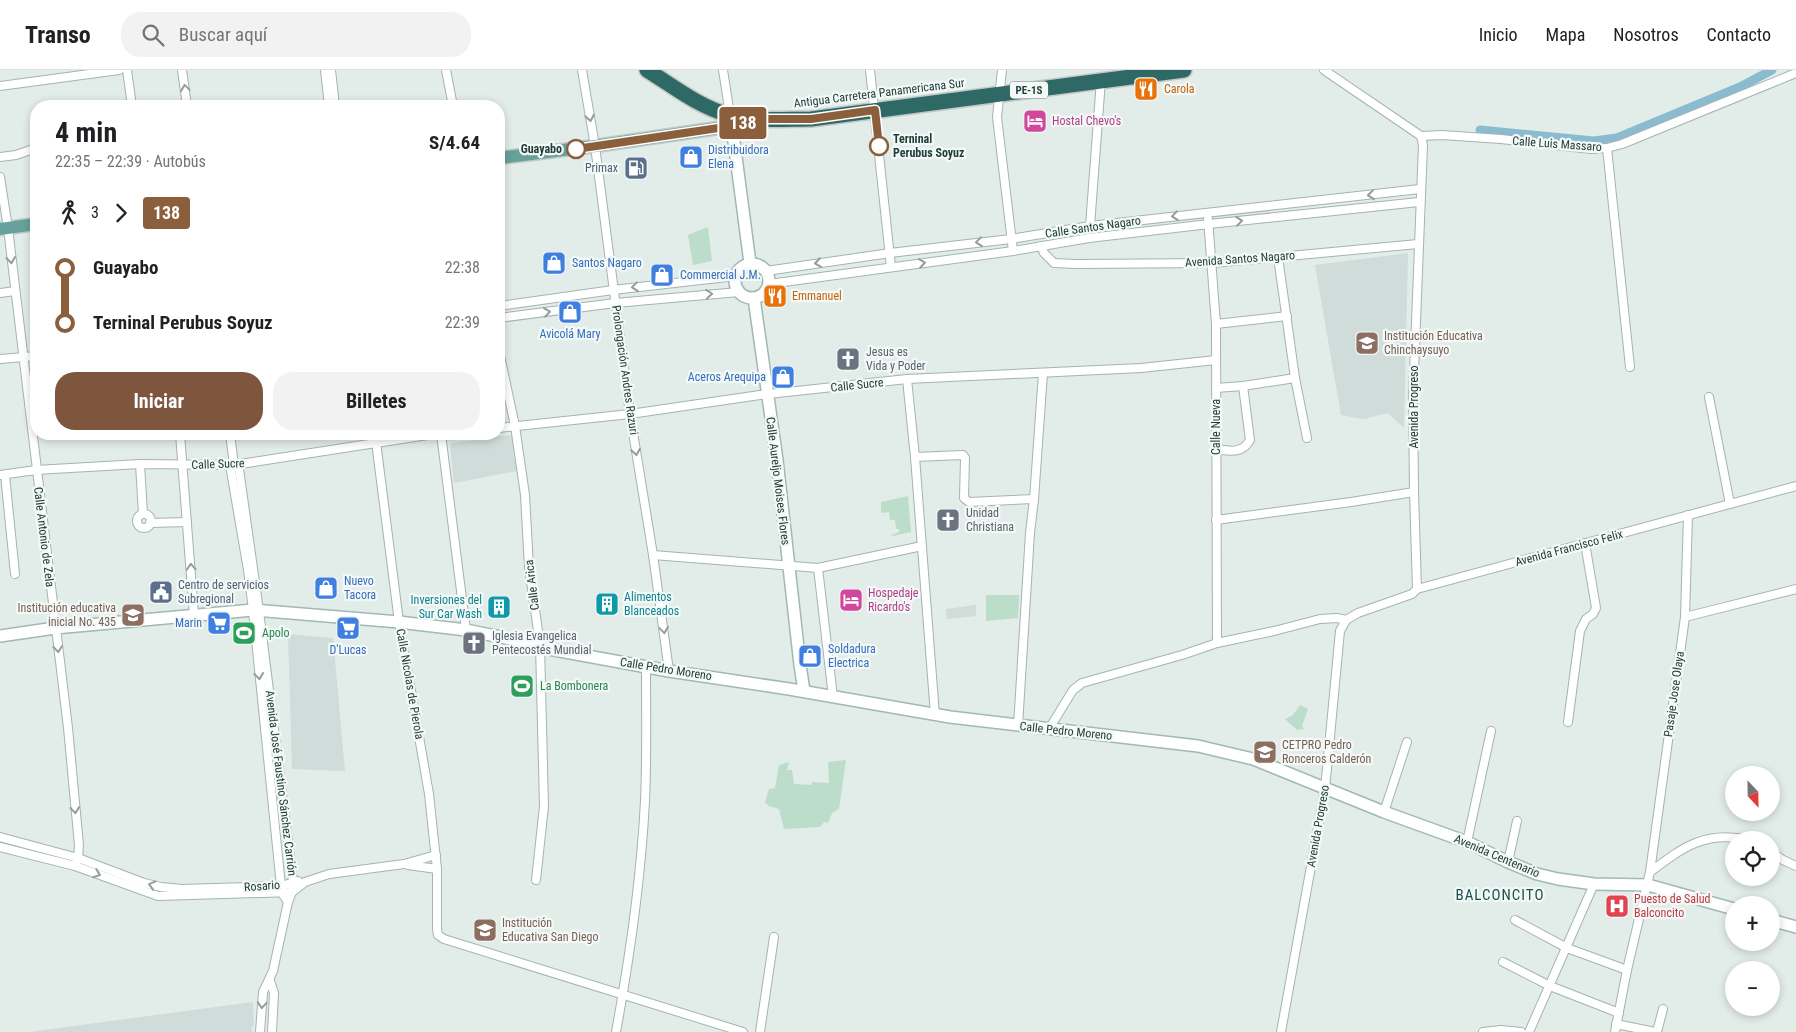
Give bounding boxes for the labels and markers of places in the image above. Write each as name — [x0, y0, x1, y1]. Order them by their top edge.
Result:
restaurant icon: Carola — [1133, 76, 1159, 102]
place label: Carola — [1164, 82, 1195, 96]
hotel icon: Hostal Chevo's — [1022, 108, 1048, 134]
place label: Hostal Chevo's — [1052, 114, 1121, 128]
place label: Terninal Perubus Soyuz — [893, 132, 964, 160]
marker: Terninal Perubus Soyuz — [869, 136, 889, 156]
marker: Guayabo — [566, 139, 586, 159]
place label: Guayabo — [521, 142, 562, 156]
place label: Distribuidora Elena — [708, 143, 769, 171]
shop icon: Distribuidora Elena — [678, 144, 704, 170]
fuel station icon: Primax — [623, 155, 649, 181]
place label: Primax — [585, 161, 618, 175]
shop icon: Santos Nagaro — [541, 250, 567, 276]
place label: Santos Nagaro — [572, 256, 642, 270]
shop icon: Commercial J.M. — [649, 262, 675, 288]
place label: Commercial J.M. — [680, 268, 761, 282]
restaurant icon: Emmanuel — [762, 283, 788, 309]
place label: Emmanuel — [792, 289, 842, 303]
shop icon: Avicolá Mary — [557, 299, 583, 325]
place label: Avicolá Mary — [540, 327, 600, 341]
place label: Institución Educativa Chinchaysuyo — [1384, 329, 1483, 357]
school or university icon: Institución Educativa Chinchaysuyo — [1354, 330, 1380, 356]
place label: Jesus es Vida y Poder — [866, 345, 926, 373]
church icon: Jesus es Vida y Poder — [835, 346, 861, 372]
shop icon: Aceros Arequipa — [770, 364, 796, 390]
place label: Aceros Arequipa — [688, 370, 766, 384]
place label: Unidad Christiana — [966, 506, 1014, 534]
church icon: Unidad Christiana — [935, 507, 961, 533]
place label: Nuevo Tacora — [344, 574, 376, 602]
shop icon: Nuevo Tacora — [313, 575, 339, 601]
place label: Centro de servicios Subregional — [178, 578, 269, 606]
public building icon: Centro de servicios Subregional — [148, 579, 174, 605]
place label: Hospedaje Ricardo's — [868, 586, 919, 614]
hotel icon: Hospedaje Ricardo's — [838, 587, 864, 613]
place label: Alimentos Blanceados — [624, 590, 679, 618]
building icon: Alimentos Blanceados — [594, 591, 620, 617]
place label: Inversiones del Sur Car Wash — [411, 593, 482, 621]
building icon: Inversiones del Sur Car Wash — [486, 594, 512, 620]
place label: Institución educativa inicial No. 435 — [17, 601, 116, 629]
school or university icon: Institución educativa inicial No. 435 — [120, 602, 146, 628]
supermarket icon: Marin — [206, 610, 232, 636]
supermarket icon: D'Lucas — [335, 615, 361, 641]
place label: Marin — [175, 616, 202, 630]
sports icon: Apolo — [231, 620, 257, 646]
place label: Apolo — [262, 626, 290, 640]
place label: Iglesia Evangelica Pentecostés Mundial — [492, 629, 592, 657]
church icon: Iglesia Evangelica Pentecostés Mundial — [461, 630, 487, 656]
place label: Soldadura Electrica — [828, 642, 876, 670]
place label: D'Lucas — [330, 643, 366, 657]
shop icon: Soldadura Electrica — [797, 643, 823, 669]
sports icon: La Bombonera — [509, 673, 535, 699]
place label: La Bombonera — [540, 679, 609, 693]
place label: CETPRO Pedro Ronceros Calderón — [1282, 738, 1372, 766]
school or university icon: CETPRO Pedro Ronceros Calderón — [1252, 739, 1278, 765]
place label: Puesto de Salud Balconcito — [1634, 892, 1711, 920]
hospital icon: Puesto de Salud Balconcito — [1604, 893, 1630, 919]
place label: Institución Educativa San Diego — [502, 916, 598, 944]
school or university icon: Institución Educativa San Diego — [472, 917, 498, 943]

